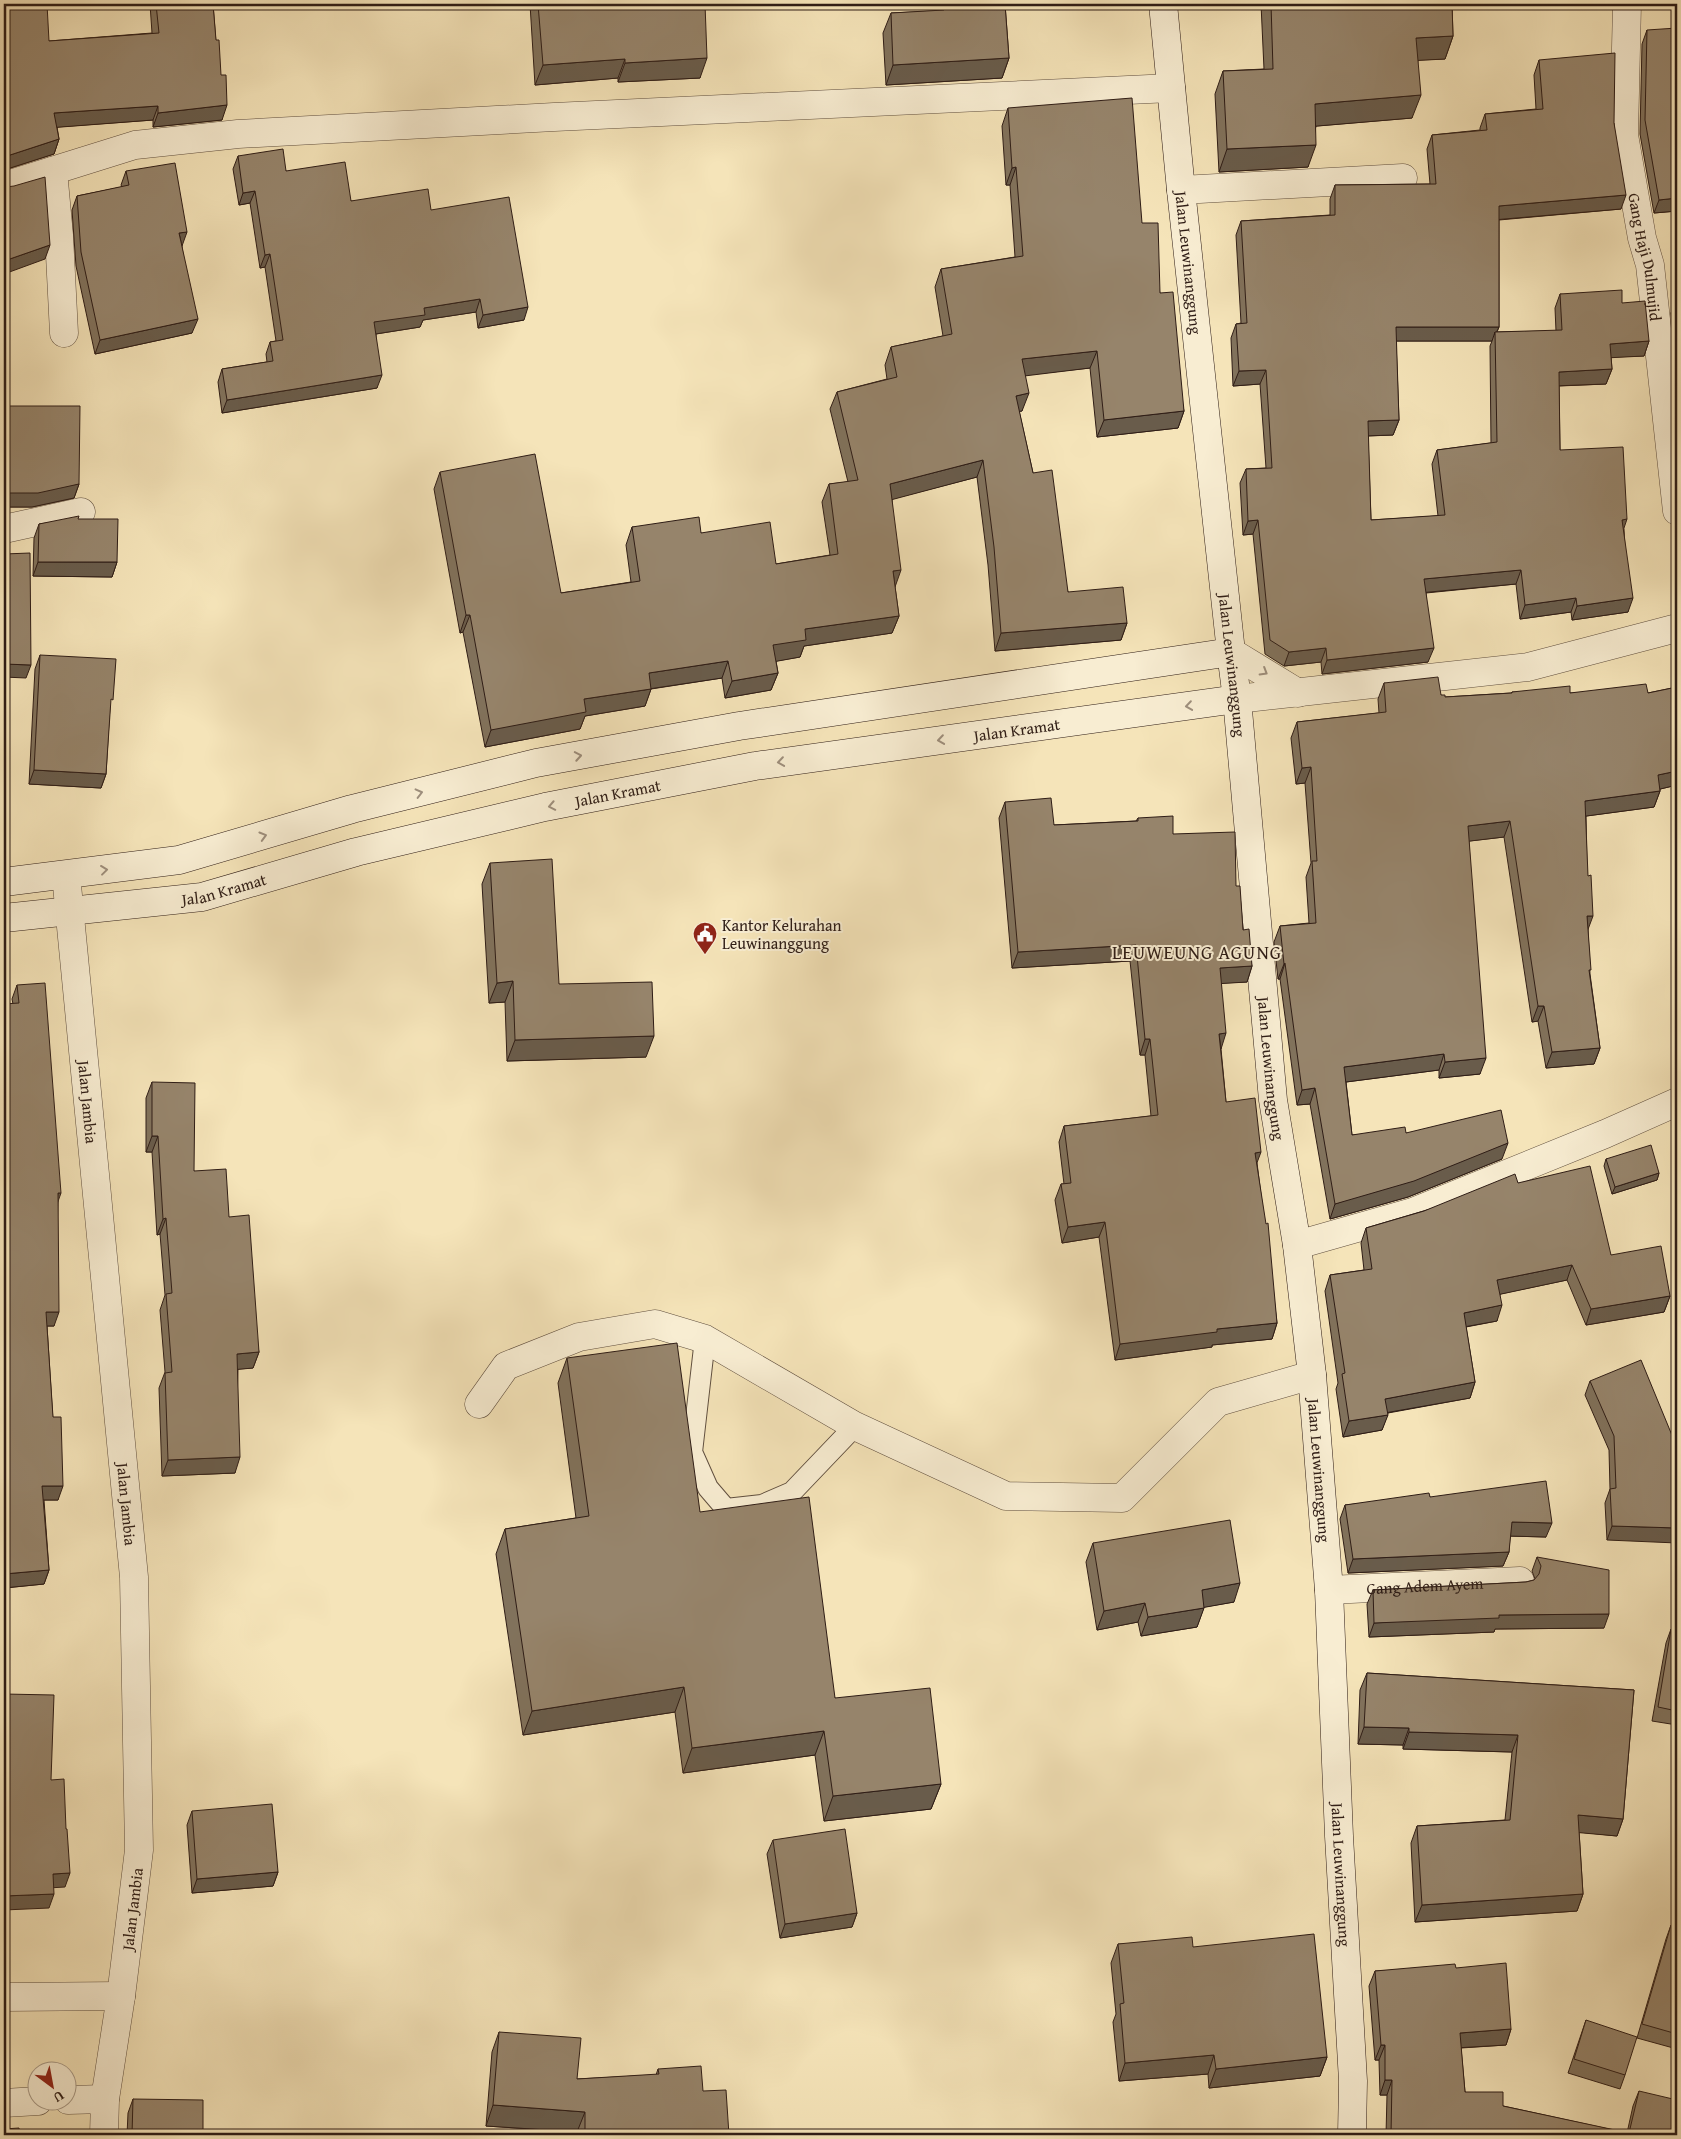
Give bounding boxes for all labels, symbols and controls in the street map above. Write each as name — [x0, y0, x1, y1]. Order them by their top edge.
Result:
street label: Jalan Leuwinanggung — [1169, 188, 1209, 336]
street label: Gang Haji Dulmujid — [1622, 191, 1668, 323]
street label: Jalan Leuwinanggung — [1213, 590, 1252, 738]
one-way arrow — [1259, 666, 1268, 676]
one-way arrow — [1185, 700, 1193, 710]
street label: Jalan Kramat — [970, 712, 1062, 748]
one-way arrow — [937, 734, 945, 745]
one-way arrow — [573, 751, 582, 761]
one-way arrow — [776, 757, 785, 767]
street label: Jalan Kramat — [571, 773, 663, 813]
one-way arrow — [415, 788, 423, 798]
one-way arrow — [548, 800, 557, 810]
one-way arrow — [258, 831, 266, 841]
one-way arrow — [101, 865, 109, 876]
street label: Jalan Kramat — [178, 867, 269, 911]
place label: Kantor Kelurahan Leuwinanggung — [722, 913, 842, 955]
public building icon: Kantor Kelurahan Leuwinanggung — [692, 921, 718, 955]
district label: LEUWEUNG AGUNG — [1112, 938, 1282, 966]
street label: Jalan Leuwinanggung — [1252, 994, 1291, 1142]
street label: Jalan Jambia — [72, 1057, 104, 1145]
street label: Jalan Leuwinanggung — [1302, 1396, 1337, 1543]
street label: Jalan Jambia — [111, 1459, 143, 1547]
street label: Gang Adem Ayem — [1366, 1571, 1484, 1600]
street label: Jalan Leuwinanggung — [1326, 1800, 1357, 1947]
street label: Jalan Jambia — [115, 1866, 149, 1954]
north arrow — [28, 2062, 78, 2112]
text: U — [49, 2086, 68, 2108]

